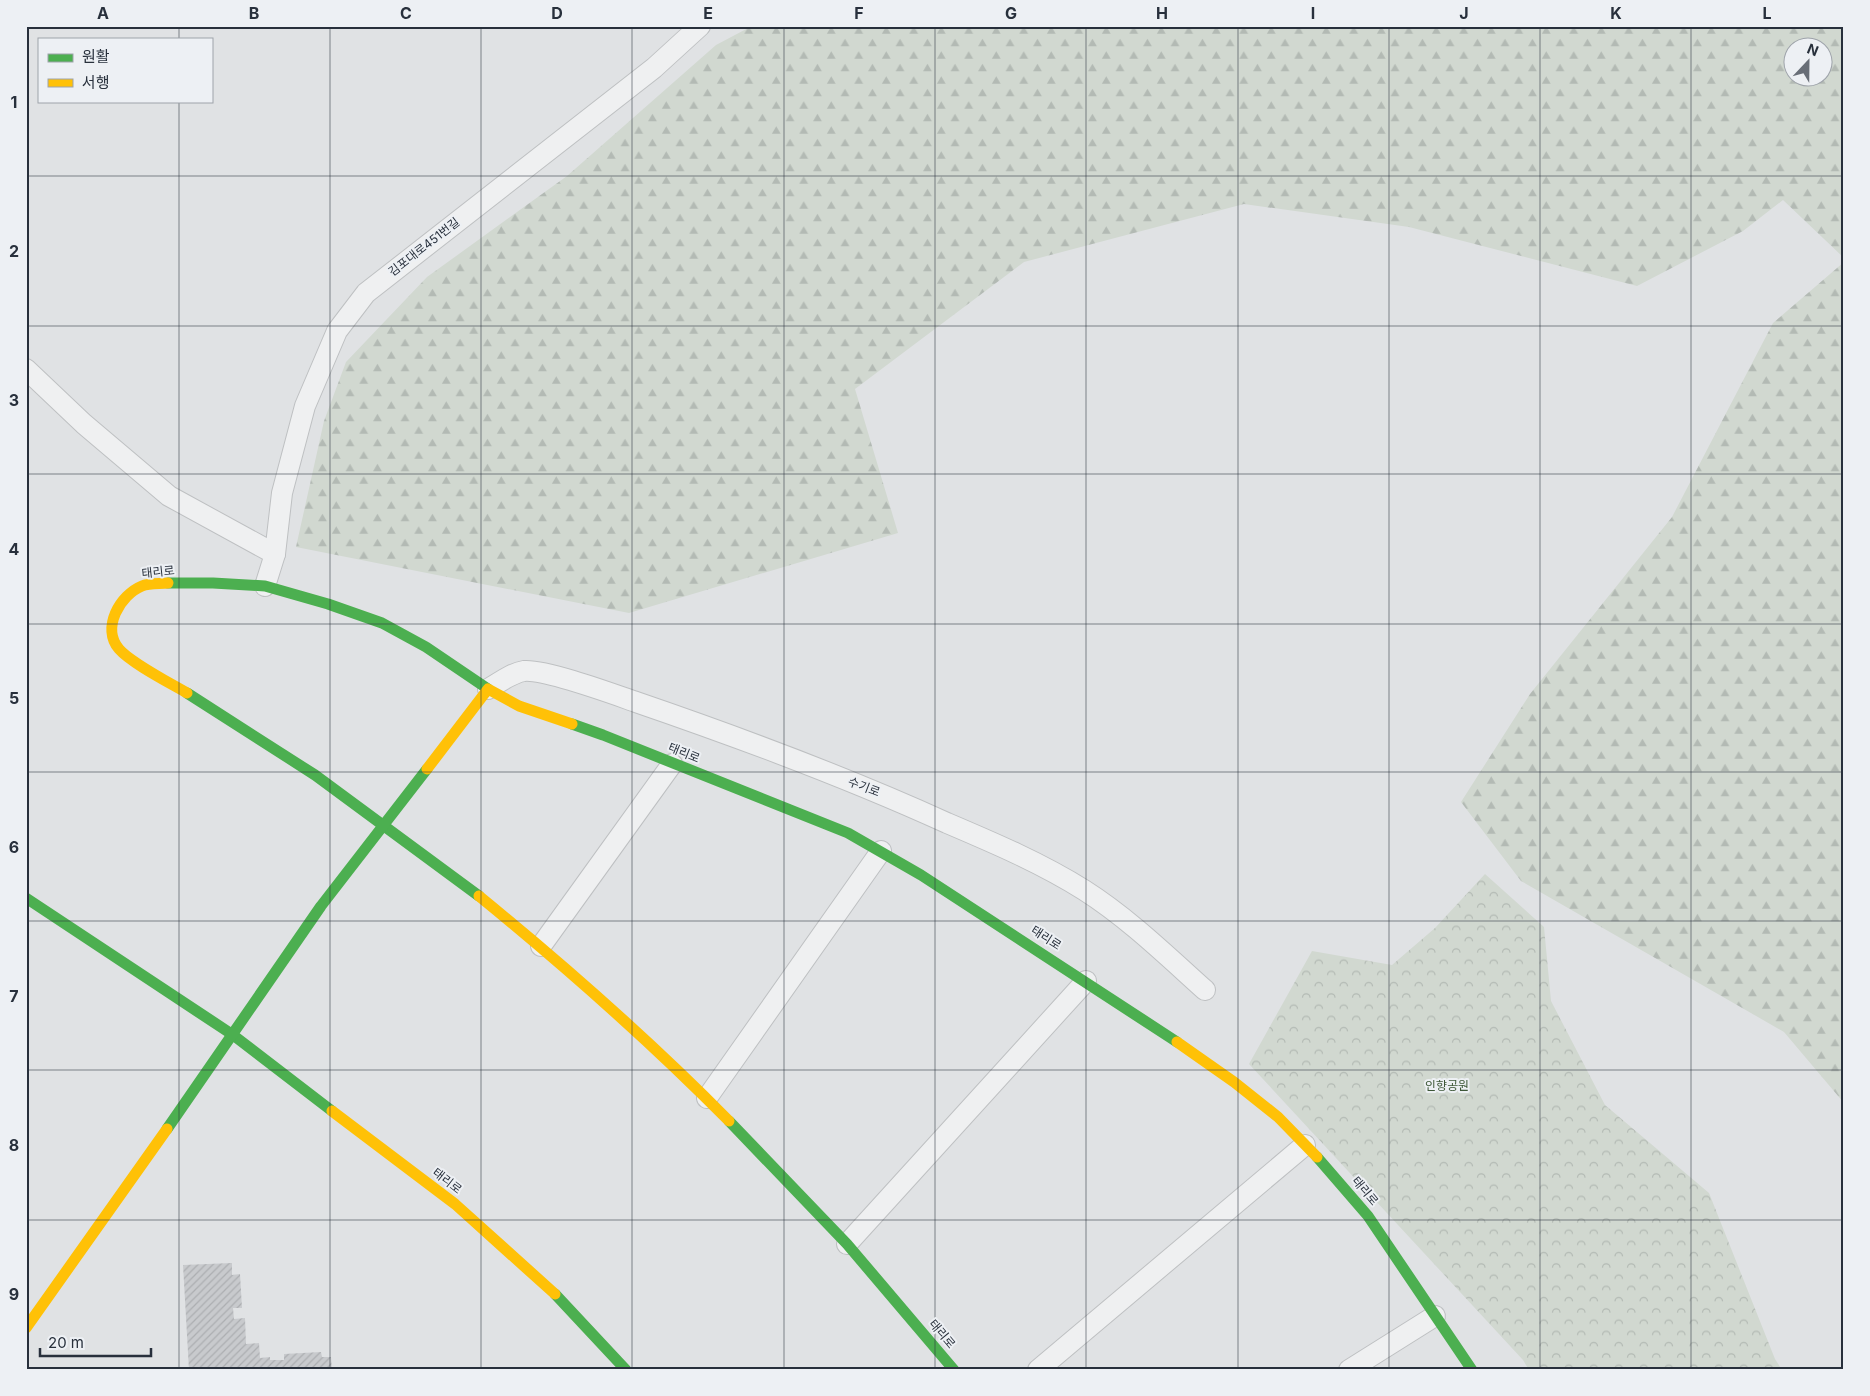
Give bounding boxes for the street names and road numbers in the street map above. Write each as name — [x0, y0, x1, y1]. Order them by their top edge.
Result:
street label: 김포대로451번길 — [385, 214, 462, 279]
street label: 태리로 — [141, 562, 175, 581]
street label: 태리로 — [666, 739, 702, 766]
street label: 수기로 — [846, 774, 882, 799]
street label: 태리로 — [1028, 922, 1064, 953]
street label: 태리로 — [430, 1164, 465, 1197]
street label: 태리로 — [1349, 1173, 1382, 1208]
street label: 태리로 — [926, 1316, 959, 1351]

